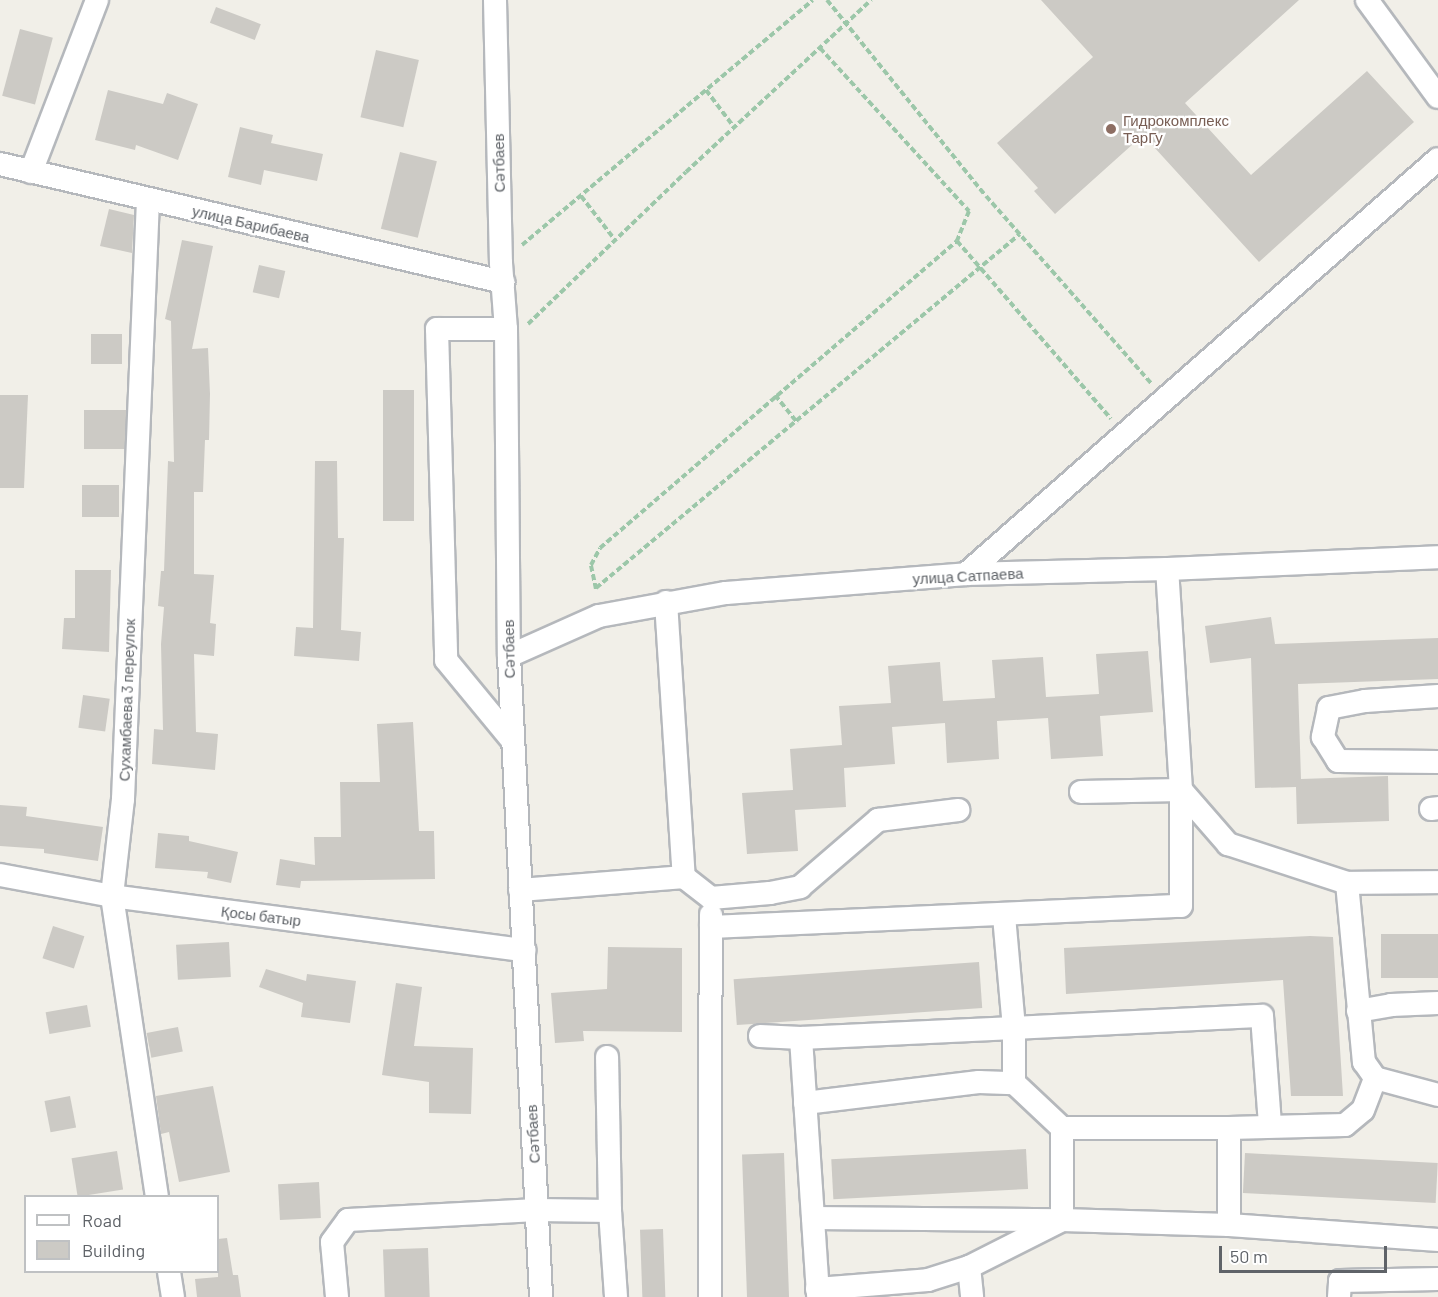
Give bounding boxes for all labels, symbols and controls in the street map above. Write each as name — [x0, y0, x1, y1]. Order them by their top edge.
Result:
place label: Гидрокомплекс ТарГу — [1123, 111, 1229, 146]
marker: Гидрокомплекс ТарГу — [1104, 122, 1118, 136]
street label: Сәтбаев — [489, 133, 509, 193]
street label: улица Барибаева — [190, 202, 312, 246]
street label: улица Сатпаева — [912, 564, 1024, 588]
street label: Сухамбаева 3 переулок — [115, 618, 139, 782]
street label: Сәтбаев — [499, 619, 519, 679]
street label: Қосы батыр — [220, 902, 302, 930]
street label: Сәтбаев — [522, 1104, 544, 1164]
legend — [24, 1195, 219, 1273]
text: Road — [82, 1209, 122, 1231]
scale bar — [1222, 1234, 1390, 1272]
text: Building — [82, 1239, 145, 1261]
text: 50 m — [1230, 1245, 1268, 1267]

